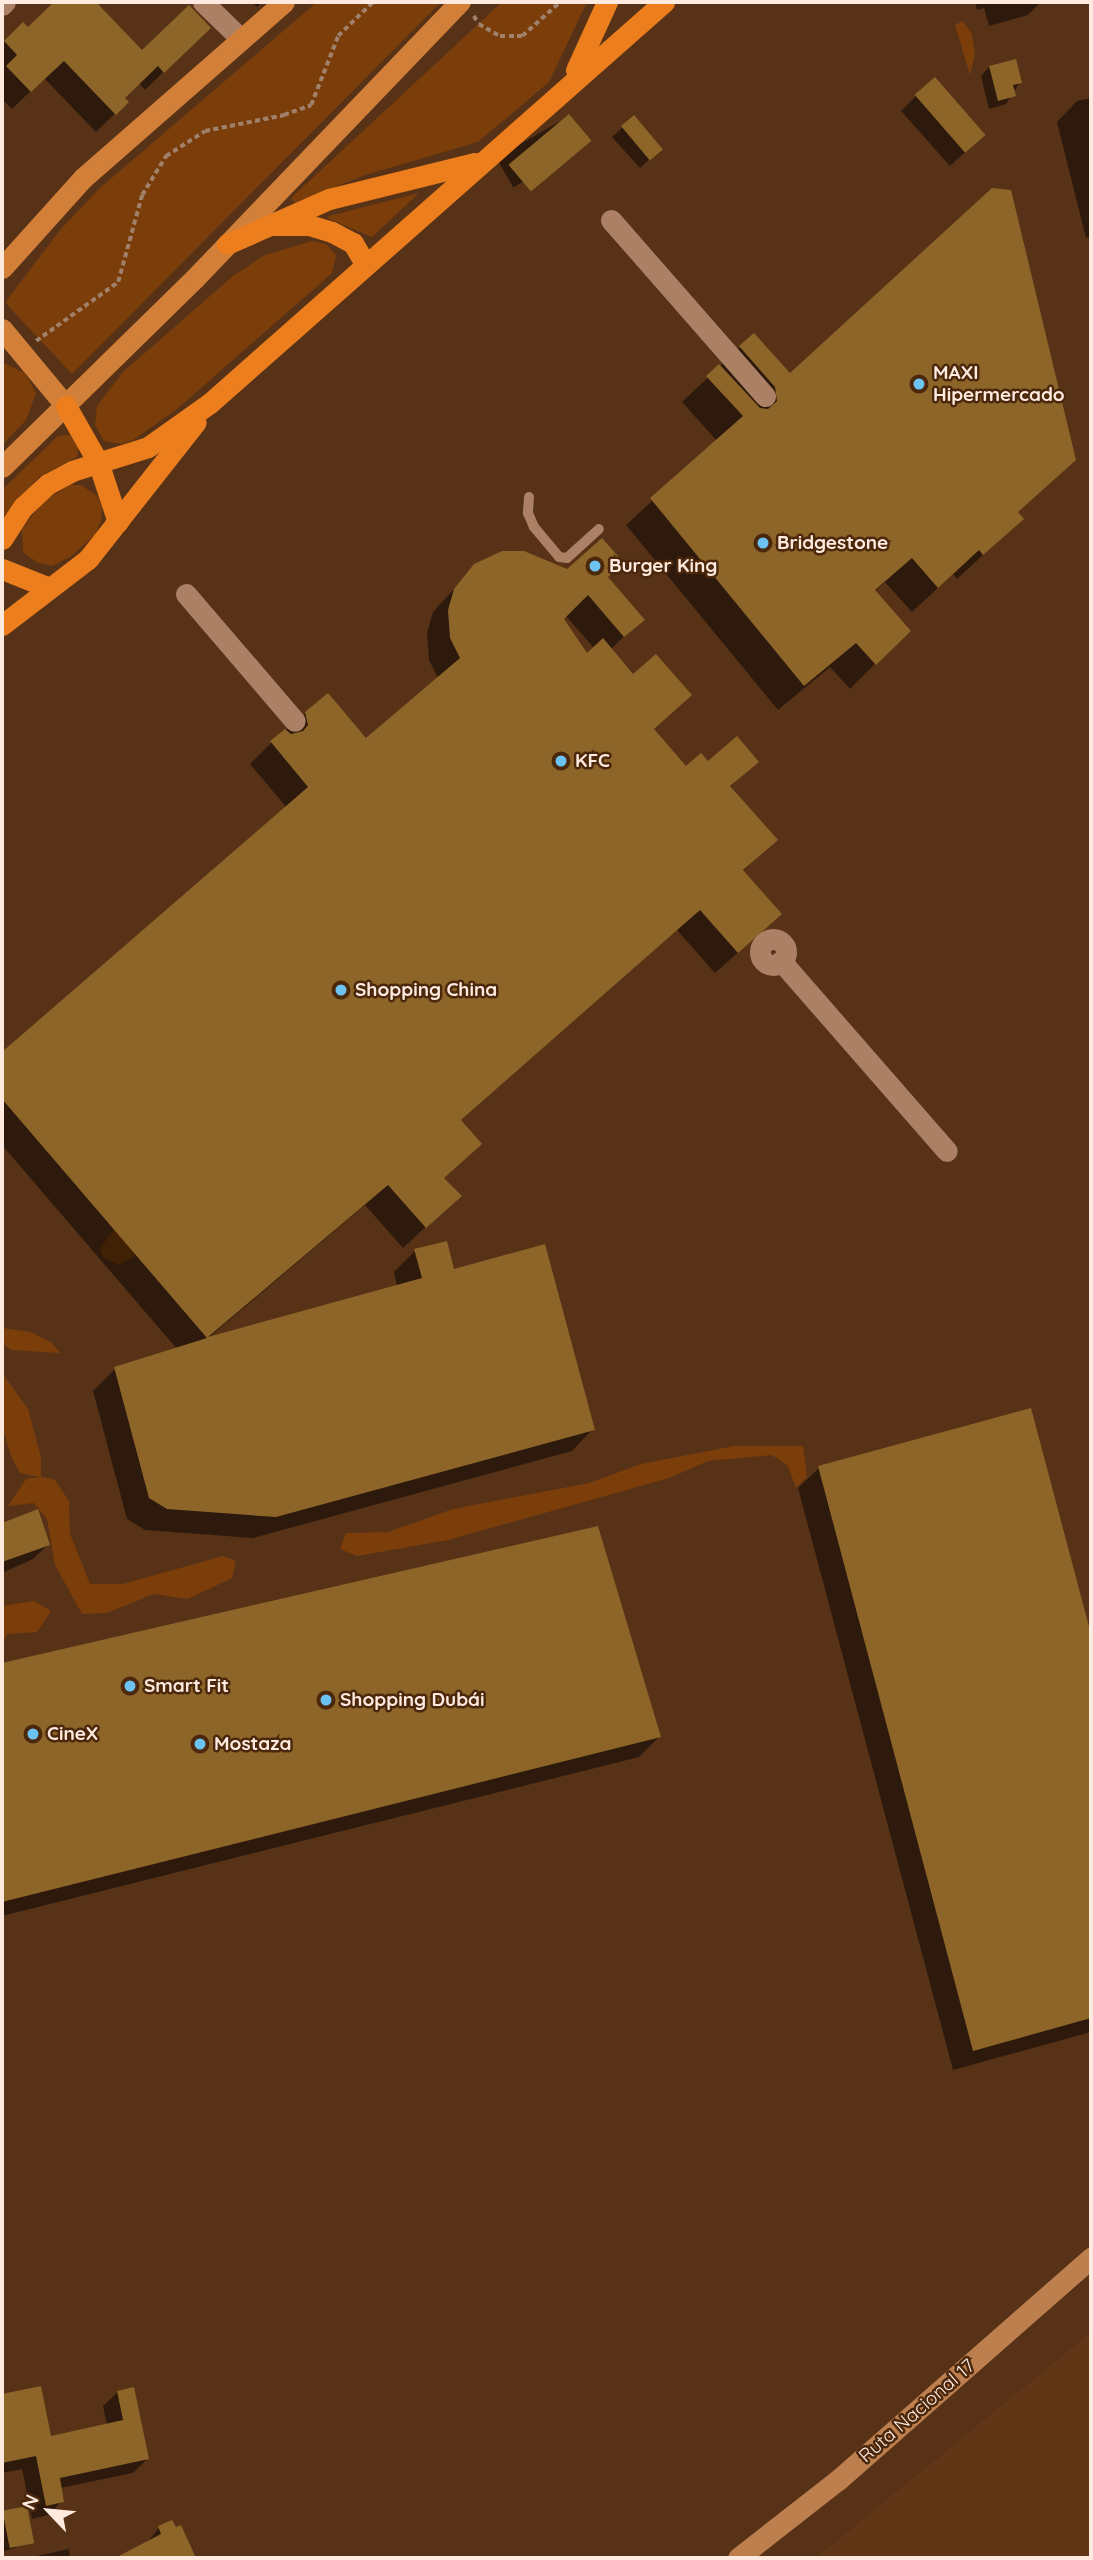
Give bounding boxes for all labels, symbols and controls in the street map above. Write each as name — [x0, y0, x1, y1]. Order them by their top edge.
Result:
place label: MAXI Hipermercado — [933, 362, 1065, 406]
marker: MAXI Hipermercado — [911, 376, 927, 392]
place label: Bridgestone — [777, 532, 888, 554]
marker: Bridgestone — [755, 535, 771, 551]
place label: Burger King — [609, 555, 717, 577]
marker: Burger King — [587, 558, 603, 574]
place label: KFC — [575, 750, 610, 772]
marker: KFC — [553, 753, 569, 769]
place label: Shopping China — [355, 979, 497, 1001]
marker: Shopping China — [333, 982, 349, 998]
place label: Smart Fit — [144, 1675, 229, 1697]
marker: Smart Fit — [122, 1678, 138, 1694]
place label: Shopping Dubái — [340, 1689, 485, 1711]
marker: Shopping Dubái — [318, 1692, 334, 1708]
place label: CineX — [47, 1723, 98, 1745]
marker: CineX — [25, 1726, 41, 1742]
place label: Mostaza — [214, 1733, 291, 1755]
marker: Mostaza — [192, 1736, 208, 1752]
street label: Ruta Nacional 17 — [854, 2354, 980, 2468]
north arrow — [14, 2476, 84, 2546]
text: N — [16, 2490, 44, 2513]

